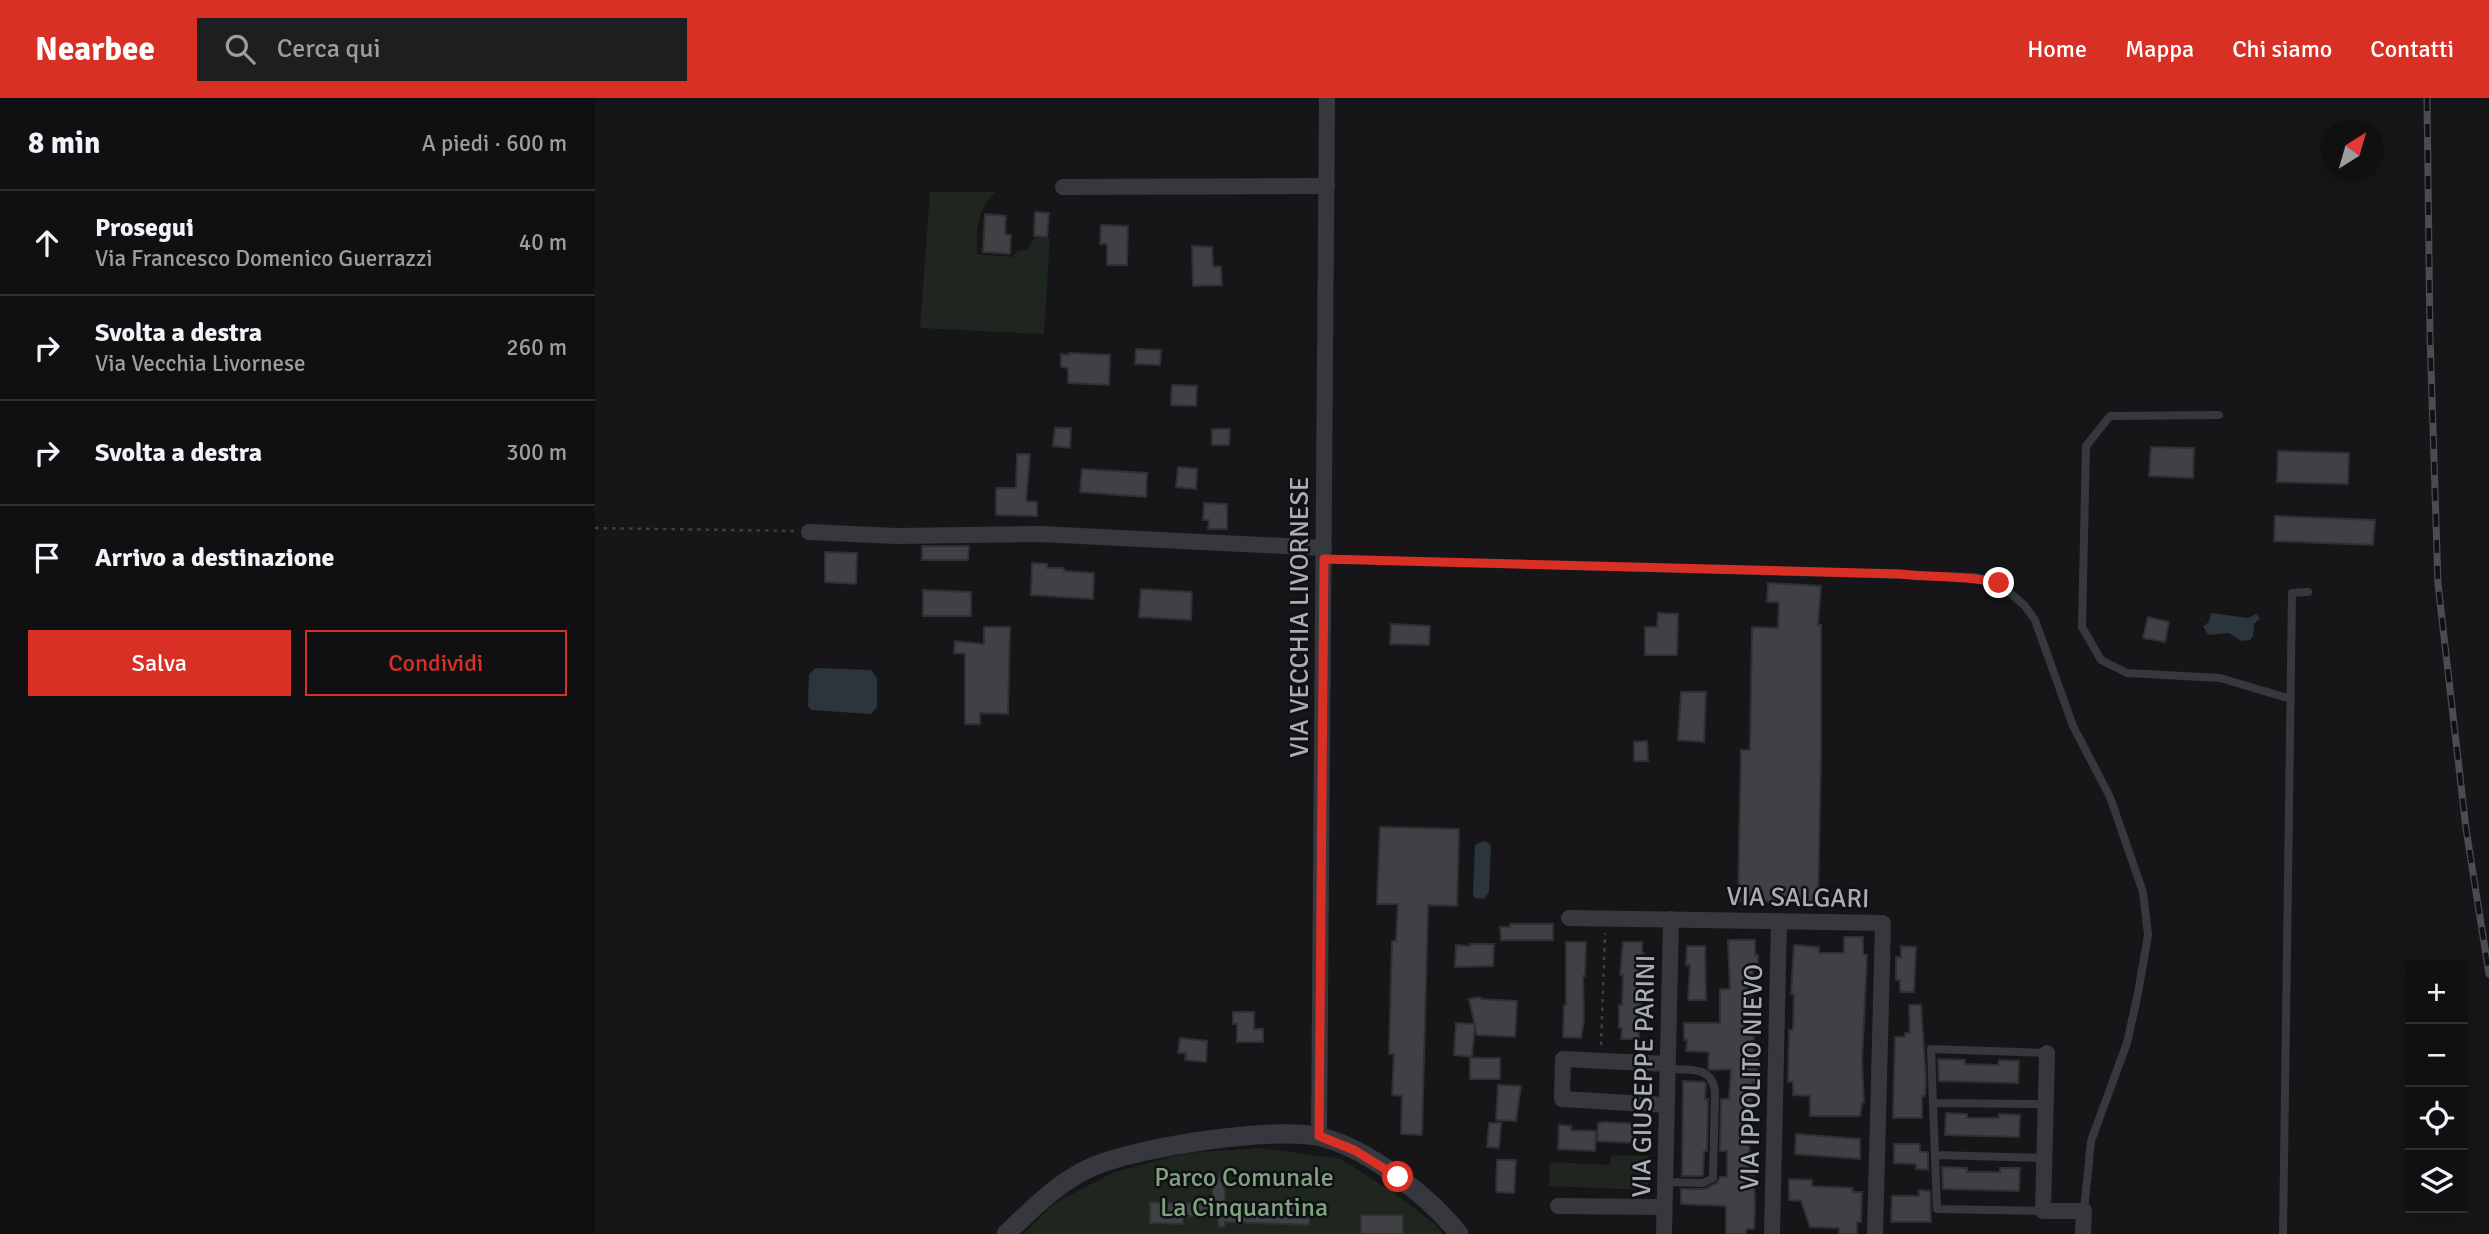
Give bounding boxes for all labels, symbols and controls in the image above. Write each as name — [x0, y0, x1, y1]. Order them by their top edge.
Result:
search box — [197, 18, 687, 81]
text: Nearbee — [35, 29, 155, 70]
icon: search — [221, 30, 259, 68]
text: Cerca qui — [277, 33, 380, 65]
text: Home — [2027, 34, 2087, 64]
text: Mappa — [2125, 34, 2194, 64]
text: Chi siamo — [2232, 34, 2332, 64]
text: Contatti — [2370, 34, 2454, 64]
north arrow — [2321, 119, 2384, 182]
text: 8 min — [28, 125, 100, 162]
text: A piedi · 600 m — [422, 129, 567, 158]
text: Prosegui — [95, 212, 194, 244]
icon: ahead — [28, 224, 66, 262]
text: 40 m — [519, 228, 567, 257]
text: Via Francesco Domenico Guerrazzi — [95, 244, 432, 273]
text: Svolta a destra — [95, 317, 262, 349]
icon: right — [28, 329, 66, 367]
text: 260 m — [506, 333, 567, 362]
text: Via Vecchia Livornese — [95, 349, 306, 378]
icon: right — [28, 434, 66, 472]
text: Svolta a destra — [95, 437, 262, 469]
text: 300 m — [506, 438, 567, 467]
street label: VIA VECCHIA LIVORNESE — [1284, 476, 1316, 758]
icon: arrive — [28, 539, 66, 577]
text: Arrivo a destinazione — [95, 542, 335, 574]
route end — [1983, 567, 2014, 598]
button: Salva — [28, 630, 291, 696]
button: Condividi — [305, 630, 567, 696]
street label: VIA SALGARI — [1726, 881, 1870, 915]
street label: VIA GIUSEPPE PARINI — [1626, 954, 1662, 1198]
map controls — [2405, 961, 2468, 1213]
button: + — [2405, 961, 2468, 1024]
street label: VIA IPPOLITO NIEVO — [1734, 964, 1770, 1190]
button: − — [2405, 1024, 2468, 1087]
button: locate — [2405, 1087, 2468, 1150]
button: layers — [2405, 1150, 2468, 1213]
route start — [1382, 1161, 1413, 1192]
park label: Parco Comunale La Cinquantina — [1154, 1162, 1334, 1224]

